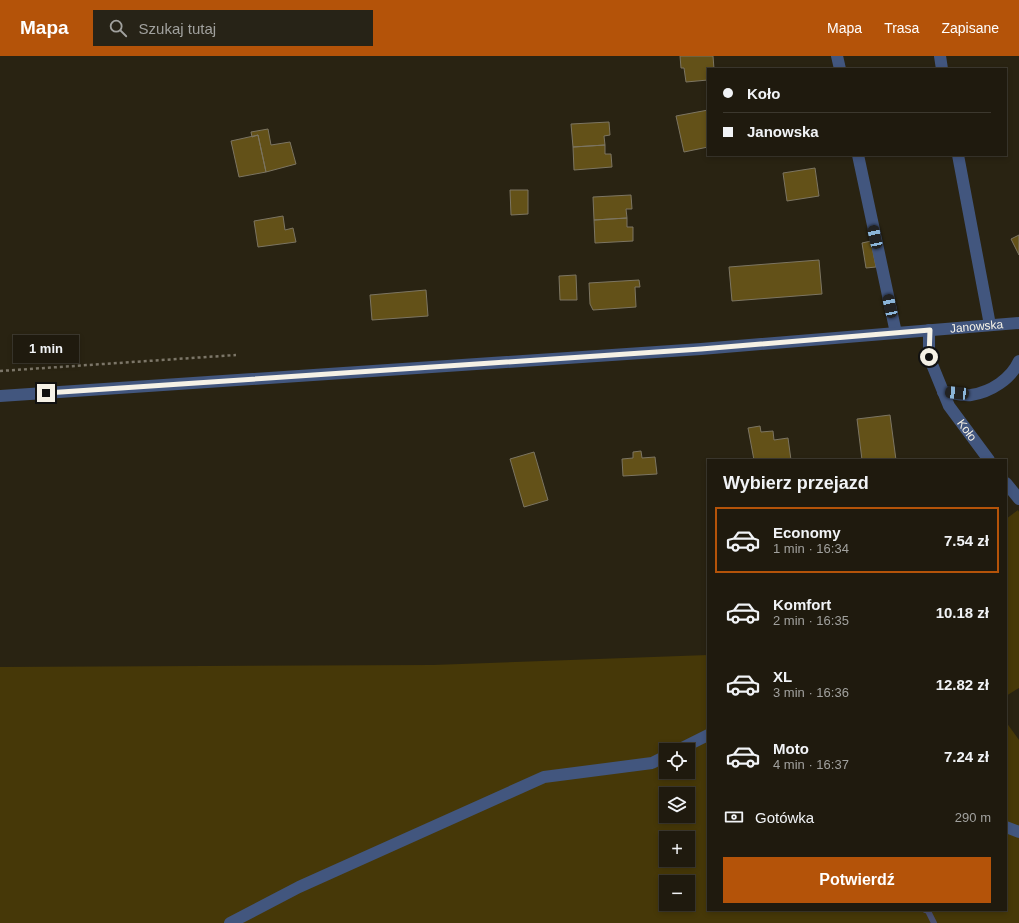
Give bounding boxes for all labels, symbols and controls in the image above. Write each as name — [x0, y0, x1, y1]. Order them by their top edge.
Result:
search box — [93, 10, 373, 46]
text: Mapa — [20, 17, 69, 38]
icon: search — [107, 17, 129, 39]
text: Szukaj tutaj — [139, 20, 216, 37]
text: Mapa — [827, 20, 862, 36]
text: Trasa — [884, 20, 919, 36]
text: Zapisane — [941, 20, 999, 36]
text: Koło — [747, 85, 780, 102]
text: Janowska — [747, 123, 819, 140]
car — [867, 224, 883, 250]
car — [882, 293, 898, 319]
street label: Janowska — [949, 317, 1004, 336]
callout: 1 min — [13, 335, 79, 363]
text: 1 min — [29, 341, 63, 356]
route start — [920, 348, 938, 366]
route end — [37, 384, 55, 402]
car — [944, 386, 970, 400]
street label: Koło — [954, 416, 980, 444]
text: Wybierz przejazd — [723, 473, 869, 493]
icon: car — [725, 522, 761, 558]
text: Economy — [773, 524, 841, 541]
text: 7.54 zł — [944, 532, 989, 549]
text: 1 min · 16:34 — [773, 541, 849, 556]
icon: car — [725, 594, 761, 630]
text: Komfort — [773, 596, 831, 613]
text: 10.18 zł — [936, 604, 989, 621]
text: 2 min · 16:35 — [773, 613, 849, 628]
icon: car — [725, 666, 761, 702]
text: XL — [773, 668, 792, 685]
text: 12.82 zł — [936, 676, 989, 693]
text: 3 min · 16:36 — [773, 685, 849, 700]
icon: car — [725, 738, 761, 774]
text: Moto — [773, 740, 809, 757]
map controls — [659, 743, 695, 911]
button: locate — [659, 743, 695, 779]
text: 7.24 zł — [944, 748, 989, 765]
text: 4 min · 16:37 — [773, 757, 849, 772]
button: layers — [659, 787, 695, 823]
icon: cash — [723, 806, 745, 828]
text: Gotówka — [755, 809, 814, 826]
text: 290 m — [955, 810, 991, 825]
button: + — [659, 831, 695, 867]
button: Potwierdź — [723, 857, 991, 903]
button: − — [659, 875, 695, 911]

